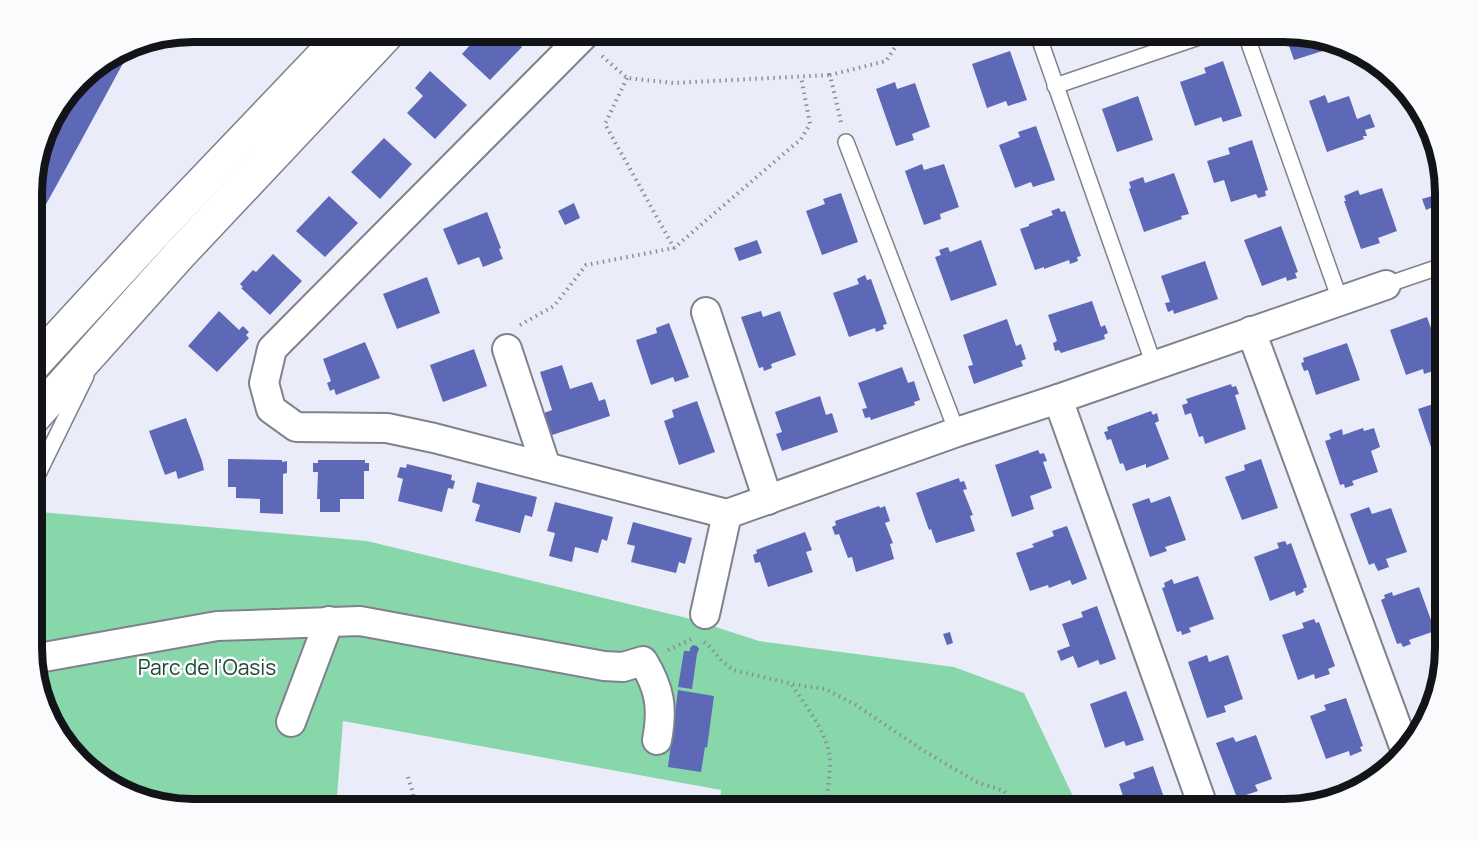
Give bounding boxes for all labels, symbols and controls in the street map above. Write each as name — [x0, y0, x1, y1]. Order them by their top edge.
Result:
park label: Parc de l'Oasis — [138, 653, 276, 681]

